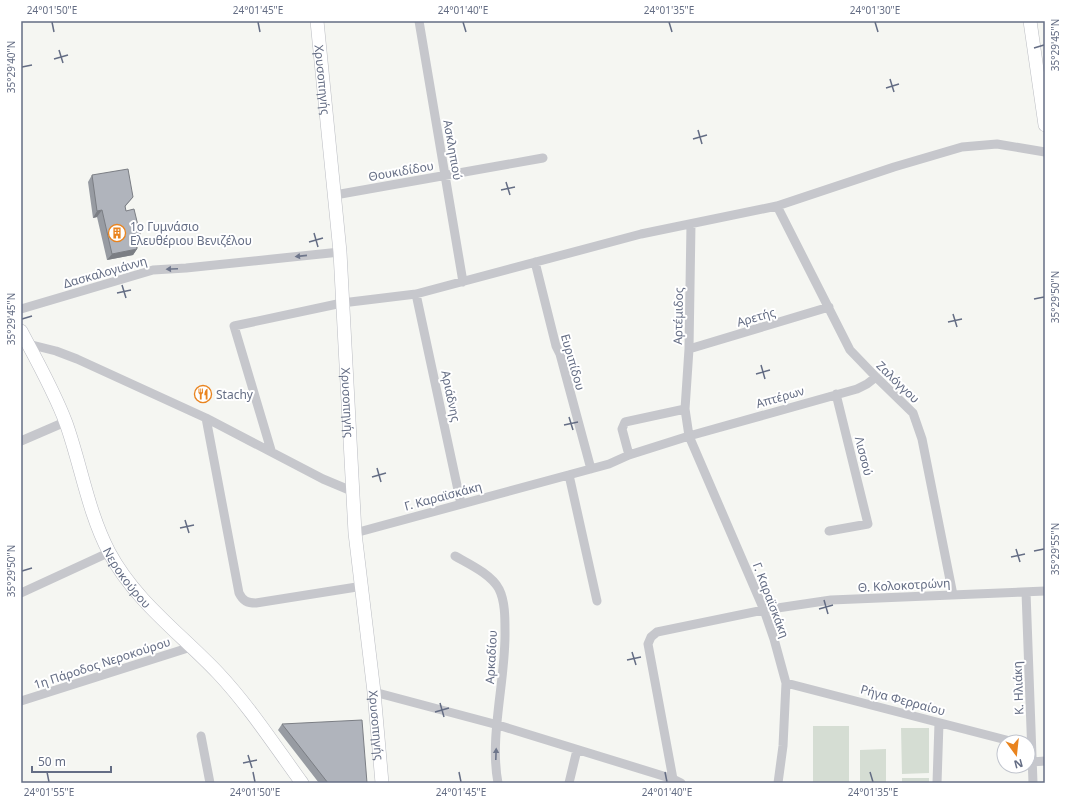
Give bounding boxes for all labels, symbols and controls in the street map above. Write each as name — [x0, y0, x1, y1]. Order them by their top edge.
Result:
text: 24°01'50"E — [27, 3, 77, 17]
text: 24°01'45"E — [233, 3, 283, 17]
text: 24°01'40"E — [438, 3, 488, 17]
text: 24°01'35"E — [644, 3, 694, 17]
text: 24°01'30"E — [850, 3, 900, 17]
text: 35°29'45"N — [1048, 19, 1062, 71]
text: 35°29'40"N — [4, 41, 18, 93]
street label: Χρυσοπηγής — [311, 44, 335, 116]
street label: Ασκληπιού — [439, 119, 467, 181]
street label: Θουκιδίδου — [367, 157, 435, 185]
place label: 1ο Γυμνάσιο Ελευθέριου Βενιζέλου — [130, 218, 252, 249]
building icon: 1ο Γυμνάσιο Ελευθέριου Βενιζέλου — [107, 223, 127, 243]
street label: Δασκαλογιάννη — [61, 252, 149, 292]
one-way arrow — [295, 253, 307, 259]
one-way arrow — [165, 266, 178, 272]
text: 35°29'50"N — [1048, 271, 1062, 323]
street label: Αρτέμιδος — [669, 287, 687, 345]
text: 35°29'45"N — [4, 293, 18, 345]
street label: Αρετής — [735, 303, 777, 331]
street label: Ευριπίδου — [557, 332, 589, 392]
street label: Ζαλόγγου — [873, 357, 923, 407]
street label: Χρυσοπηγής — [338, 367, 358, 438]
street label: Αριάδνης — [437, 369, 465, 423]
street label: Απτέρων — [754, 382, 806, 412]
restaurant icon: Stachy — [193, 384, 213, 404]
place label: Stachy — [216, 386, 254, 403]
street label: Λισσού — [851, 435, 877, 477]
street label: Γ. Καραϊσκάκη — [402, 477, 484, 515]
text: 35°29'55"N — [1048, 523, 1062, 575]
street label: Νεροκούρου — [99, 544, 155, 612]
text: 35°29'50"N — [4, 545, 18, 597]
street label: Γ. Καραϊσκάκη — [749, 560, 793, 640]
street label: Θ. Κολοκοτρώνη — [857, 574, 951, 596]
street label: Αρκαδίου — [481, 630, 501, 684]
street label: 1η Πάροδος Νεροκούρου — [31, 633, 173, 693]
street label: Κ. Ηλιάκη — [1009, 661, 1027, 715]
street label: Ρήγα Φερραίου — [859, 681, 947, 719]
street label: Χρυσοπηγής — [365, 690, 388, 761]
north arrow — [996, 734, 1036, 774]
one-way arrow — [493, 747, 499, 760]
scale bar — [32, 748, 111, 774]
text: 50 m — [38, 753, 66, 770]
text: N — [1012, 756, 1025, 773]
text: 24°01'55"E — [24, 785, 74, 799]
text: 24°01'50"E — [230, 785, 280, 799]
text: 24°01'45"E — [436, 785, 486, 799]
text: 24°01'40"E — [642, 785, 692, 799]
text: 24°01'35"E — [848, 785, 898, 799]

